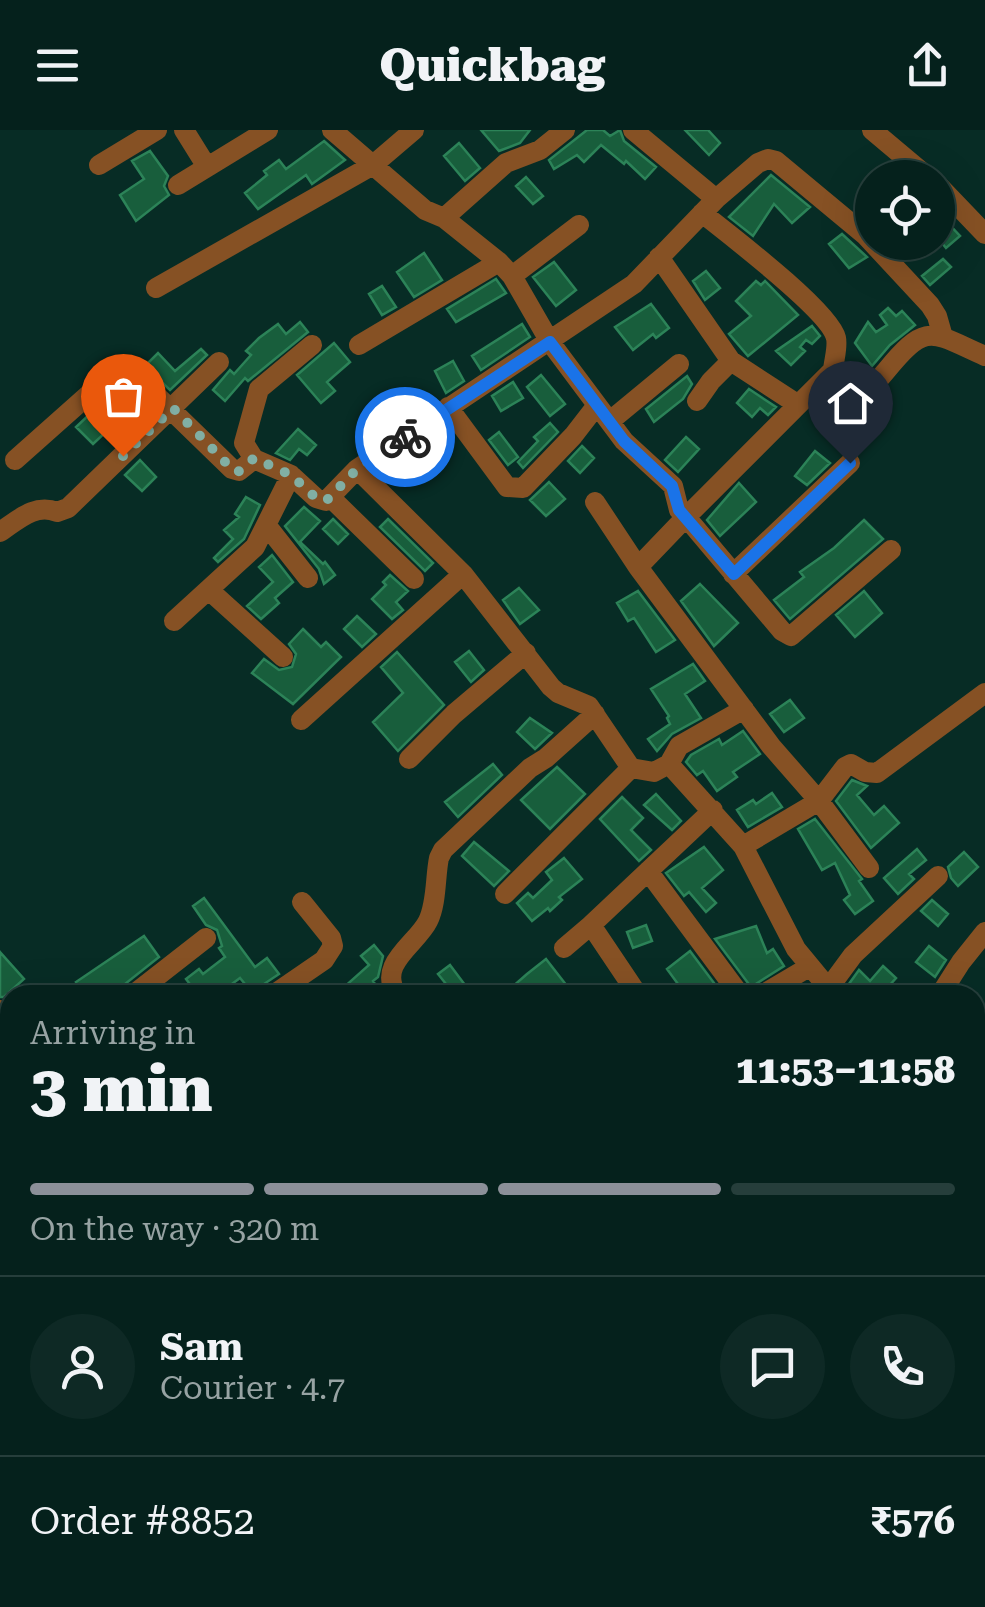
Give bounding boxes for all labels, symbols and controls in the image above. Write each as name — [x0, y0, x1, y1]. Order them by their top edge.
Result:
icon: menu — [30, 38, 85, 93]
icon: share — [900, 38, 955, 93]
text: Quickbag — [380, 39, 605, 92]
map controls — [855, 160, 955, 260]
button: locate — [855, 160, 955, 260]
pin — [81, 354, 166, 457]
pin — [808, 361, 893, 464]
icon: bag — [96, 369, 151, 424]
icon: home — [823, 376, 878, 431]
courier — [355, 387, 455, 487]
icon: bike — [378, 410, 433, 465]
text: Arriving in — [30, 1014, 195, 1052]
text: 11:53–11:58 — [736, 1048, 955, 1092]
text: 3 min — [30, 1051, 213, 1127]
text: On the way · 320 m — [30, 1210, 319, 1248]
button: person — [30, 1314, 135, 1419]
button: chat — [720, 1314, 825, 1419]
button: phone — [850, 1314, 955, 1419]
text: Sam — [160, 1325, 243, 1369]
text: Courier · 4.7 — [160, 1369, 345, 1407]
text: Order #8852 — [30, 1499, 255, 1543]
text: ₹576 — [870, 1499, 955, 1543]

